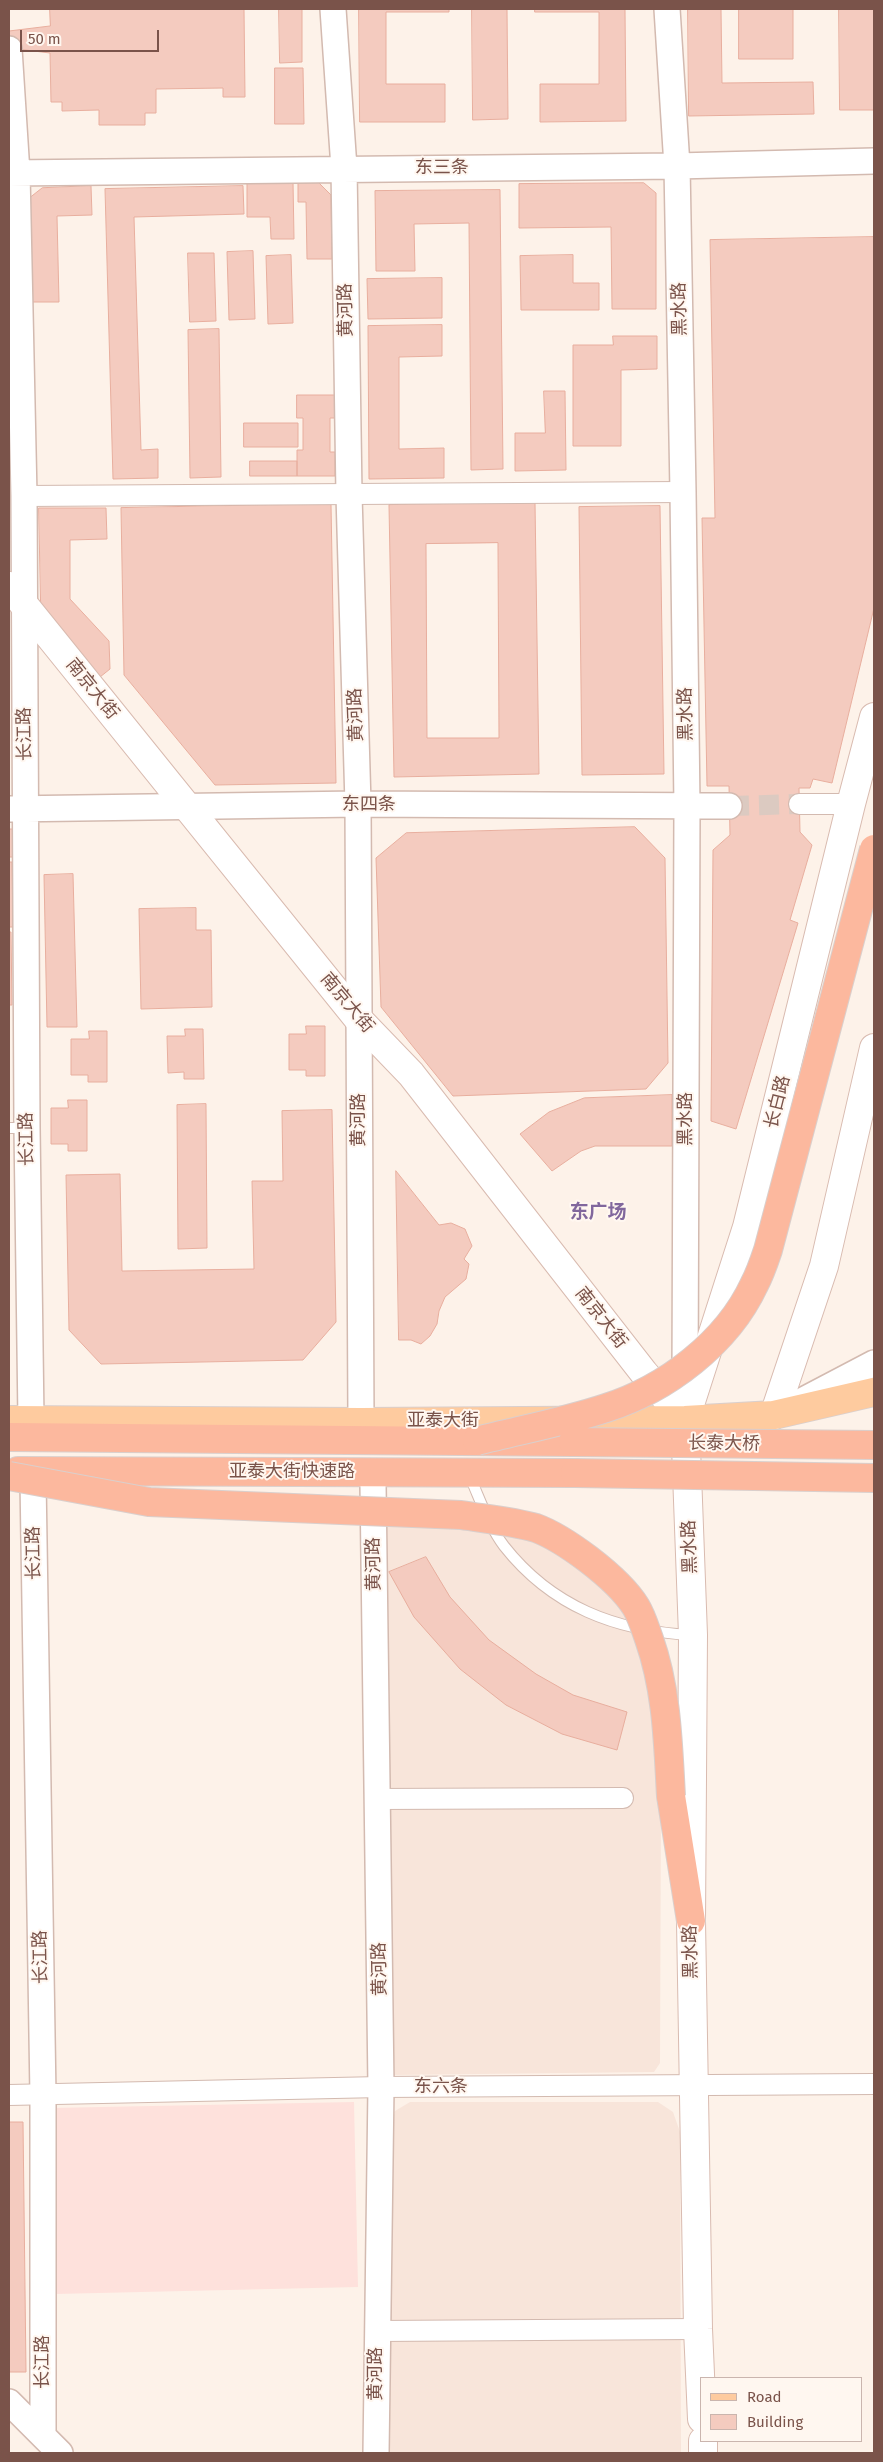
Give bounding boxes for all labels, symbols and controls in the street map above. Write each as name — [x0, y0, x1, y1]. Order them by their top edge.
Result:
scale bar — [22, 20, 161, 52]
text: 50 m — [28, 30, 61, 48]
street label: 东三条 — [415, 157, 469, 179]
street label: 黑水路 — [669, 282, 691, 336]
street label: 黄河路 — [335, 283, 357, 337]
street label: 南京大街 — [61, 654, 123, 724]
street label: 黑水路 — [675, 687, 697, 741]
street label: 黄河路 — [344, 688, 368, 742]
street label: 长江路 — [14, 707, 36, 761]
street label: 东四条 — [342, 794, 396, 816]
street label: 南京大街 — [316, 968, 378, 1038]
street label: 长白路 — [761, 1073, 795, 1131]
street label: 黑水路 — [675, 1092, 697, 1146]
street label: 黄河路 — [348, 1093, 370, 1147]
street label: 长江路 — [16, 1112, 38, 1166]
district label: 东广场 — [570, 1202, 626, 1224]
street label: 南京大街 — [570, 1283, 632, 1353]
street label: 亚泰大街 — [407, 1410, 479, 1432]
street label: 长泰大桥 — [688, 1433, 760, 1455]
street label: 亚泰大街快速路 — [229, 1461, 355, 1483]
street label: 黑水路 — [678, 1520, 702, 1574]
street label: 长江路 — [23, 1526, 45, 1580]
street label: 黄河路 — [363, 1537, 385, 1591]
street label: 黑水路 — [680, 1925, 702, 1979]
street label: 长江路 — [30, 1930, 52, 1984]
street label: 黄河路 — [369, 1942, 391, 1996]
street label: 东六条 — [414, 2076, 468, 2098]
street label: 长江路 — [32, 2335, 54, 2389]
street label: 黄河路 — [365, 2347, 387, 2401]
legend — [700, 2377, 863, 2442]
text: Road — [747, 2388, 782, 2406]
text: Building — [747, 2413, 803, 2431]

